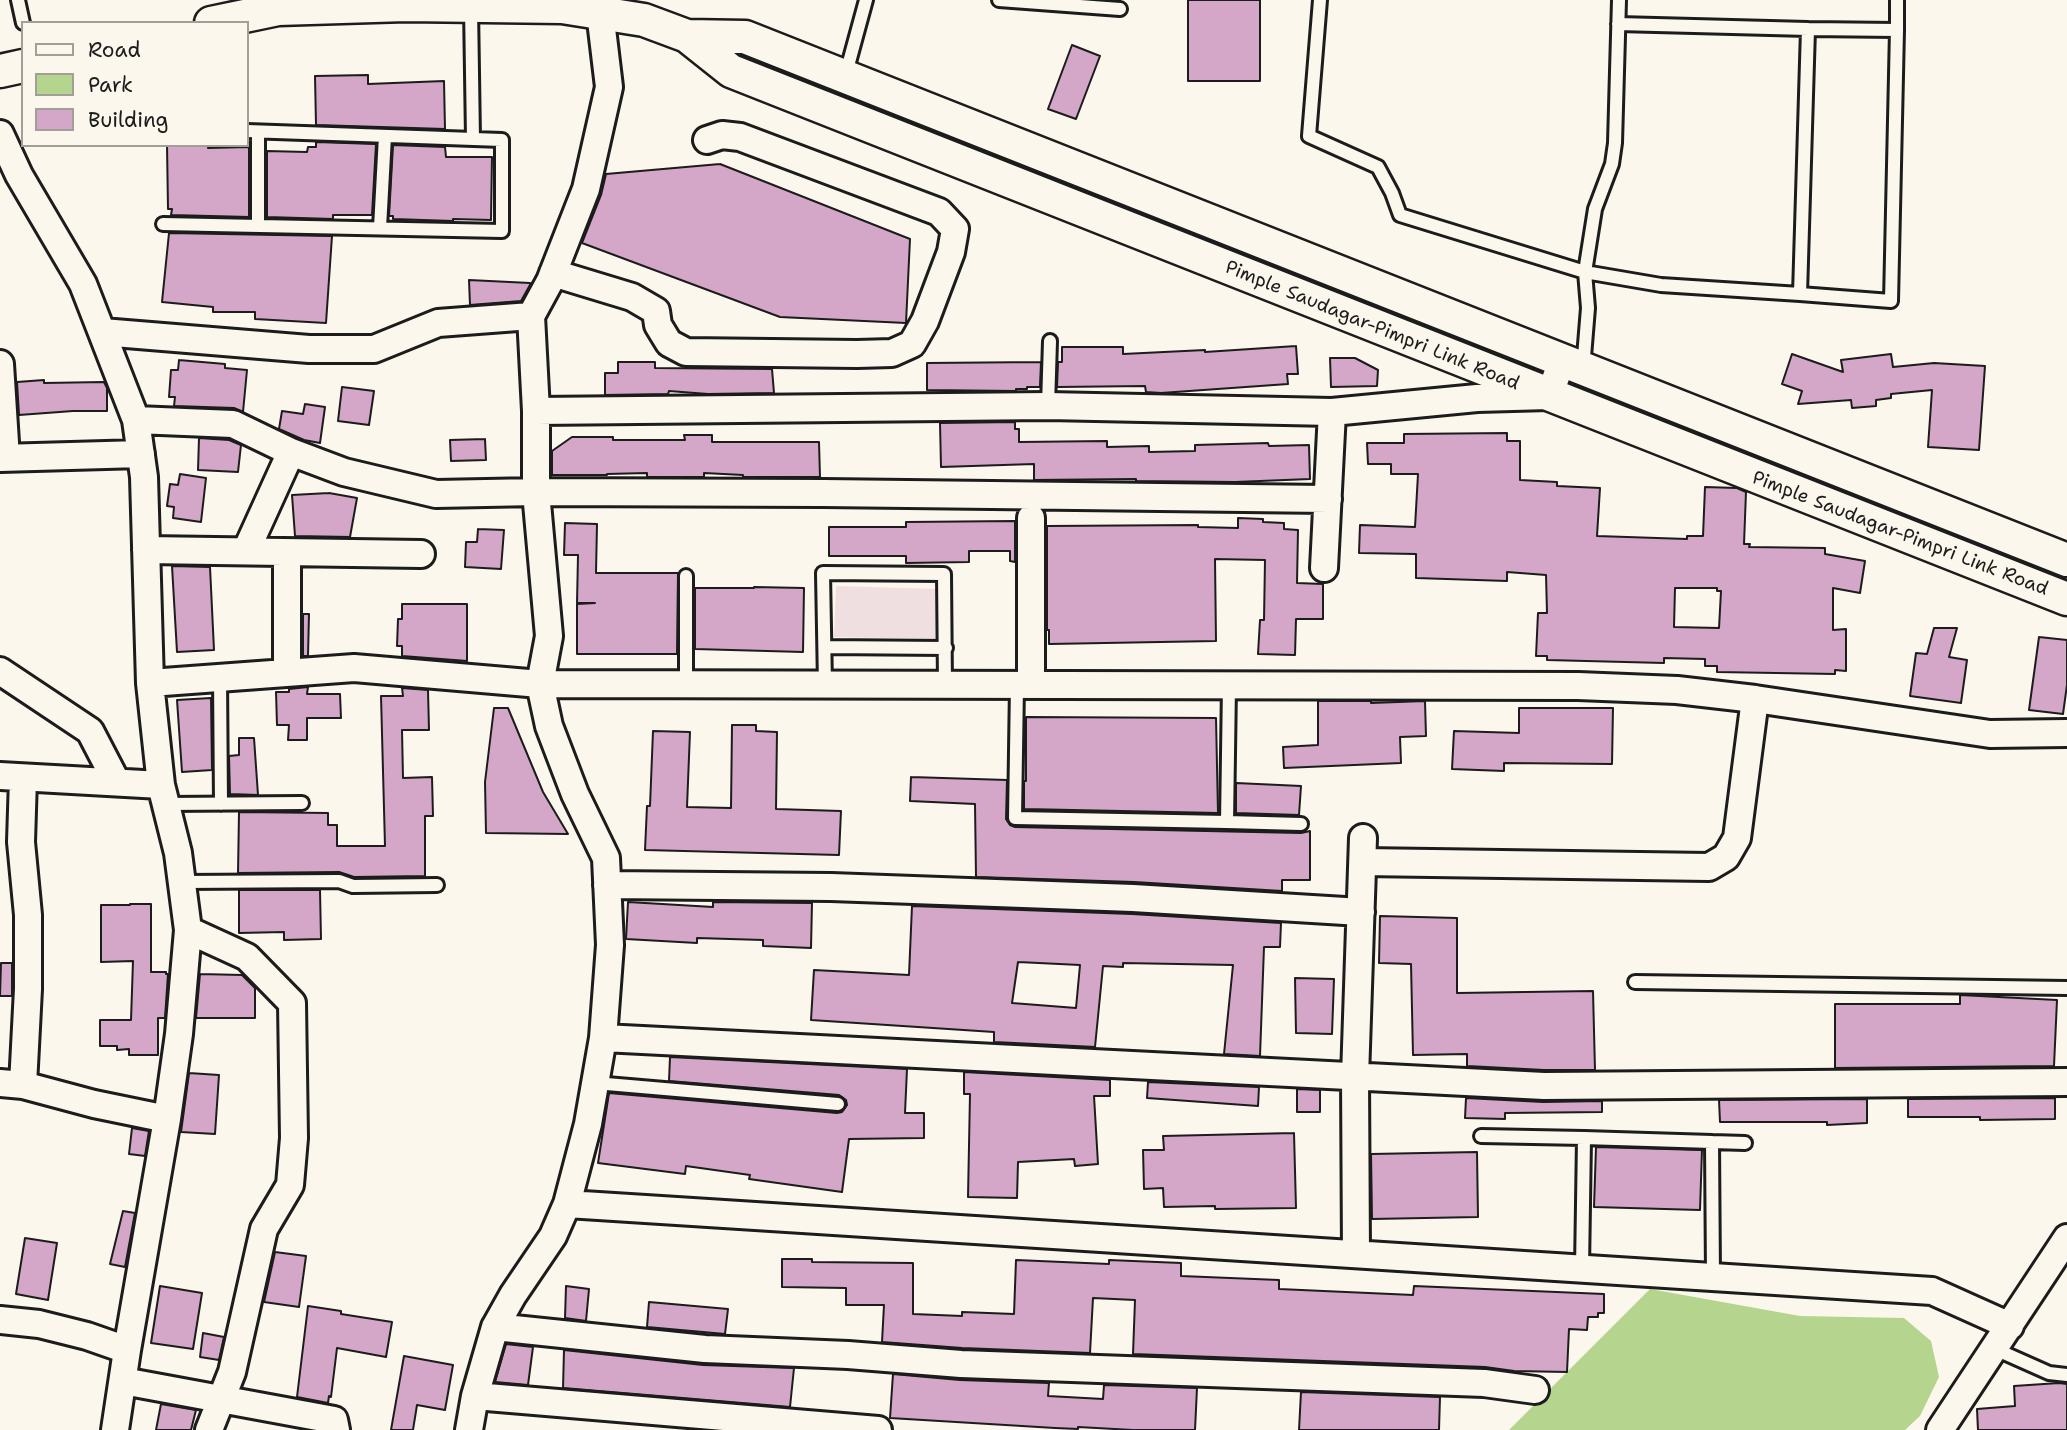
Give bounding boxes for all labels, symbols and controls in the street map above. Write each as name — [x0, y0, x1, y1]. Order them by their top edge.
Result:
legend — [21, 21, 248, 147]
text: Road — [88, 36, 141, 64]
text: Park — [88, 71, 133, 99]
text: Building — [88, 106, 168, 134]
street label: Pimple Saudagar-Pimpri Link Road — [1222, 256, 1522, 396]
street label: Pimple Saudagar-Pimpri Link Road — [1749, 467, 2051, 601]

